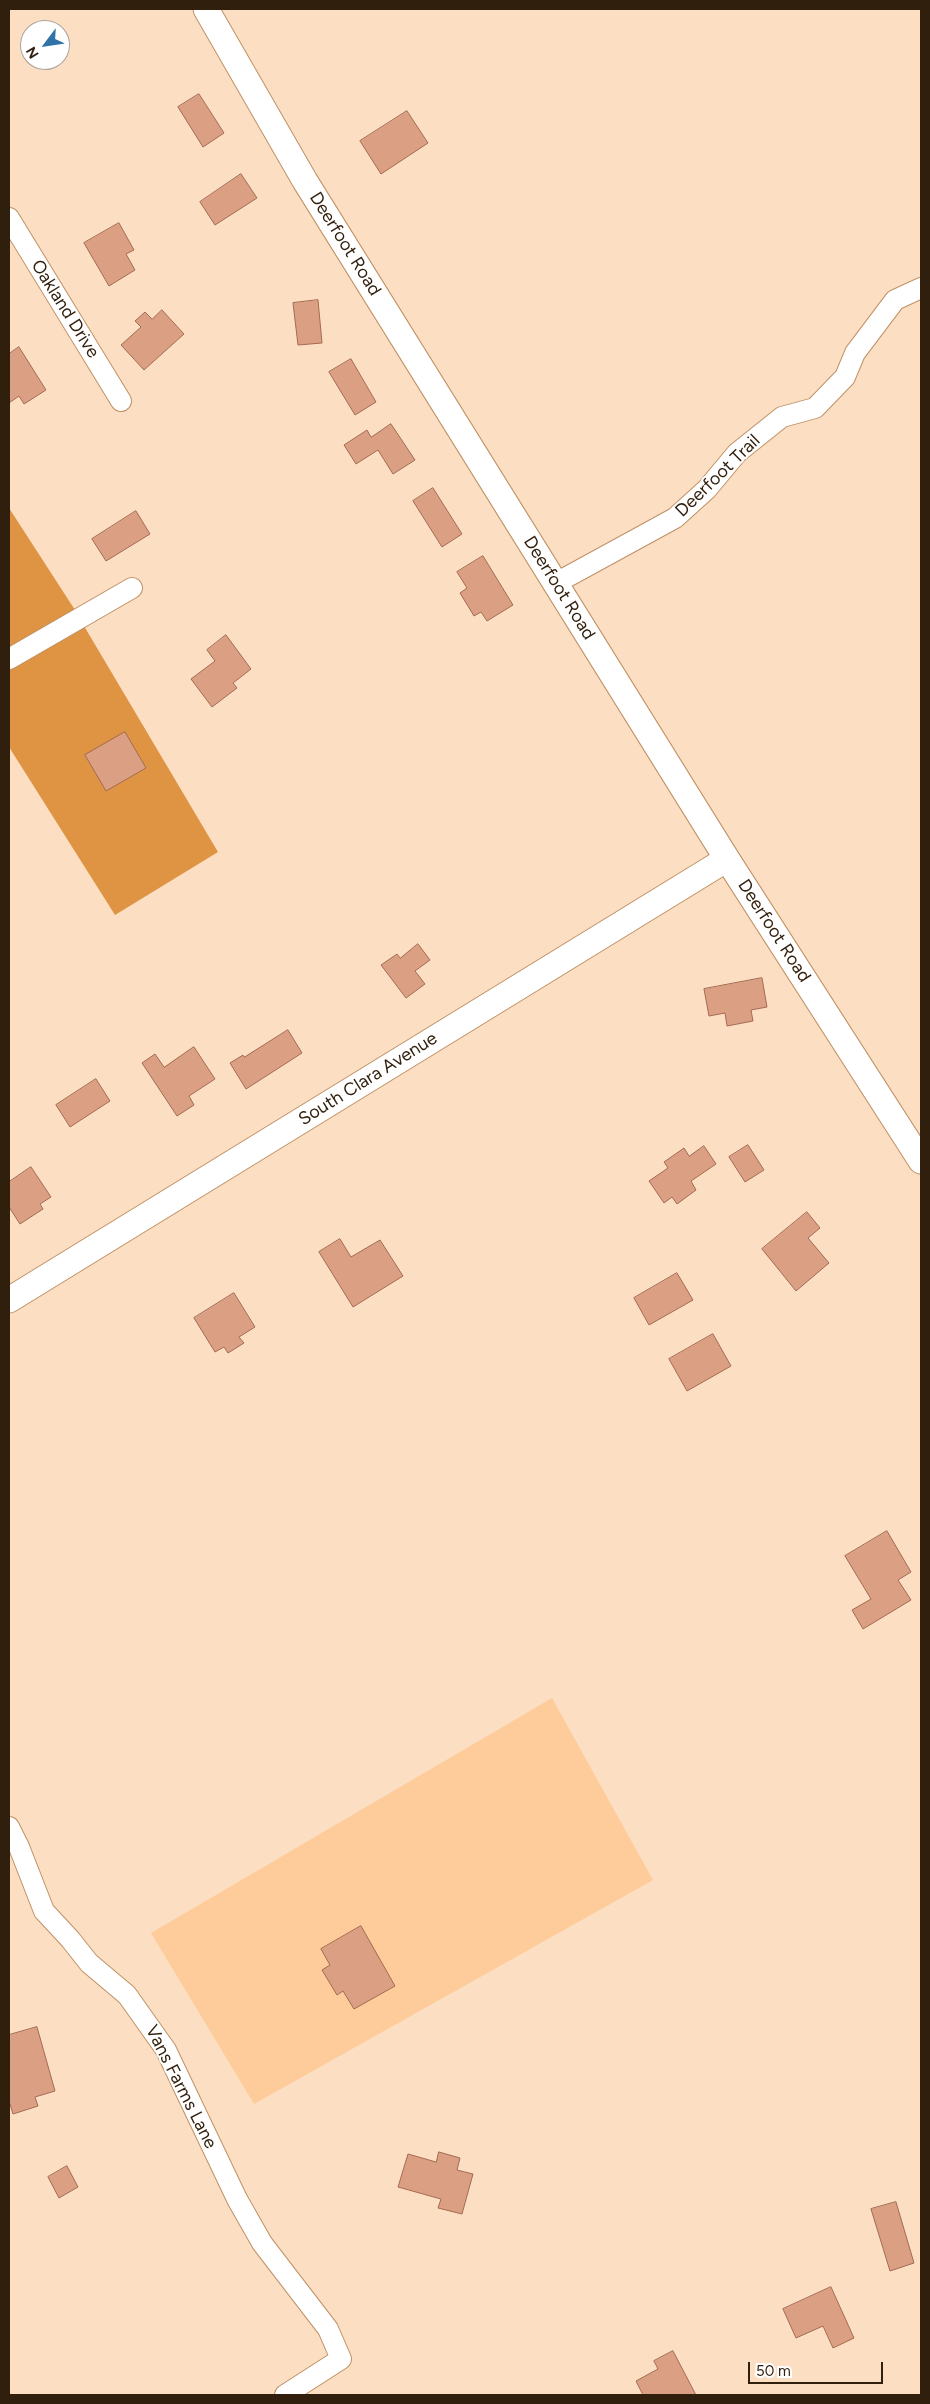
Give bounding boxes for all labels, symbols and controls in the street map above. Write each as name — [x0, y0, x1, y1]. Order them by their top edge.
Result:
north arrow — [20, 20, 70, 70]
text: N — [23, 43, 43, 61]
street label: Deerfoot Road — [305, 188, 385, 300]
street label: Oakland Drive — [26, 256, 104, 362]
street label: Deerfoot Trail — [671, 430, 765, 522]
street label: Deerfoot Road — [519, 532, 599, 644]
street label: Deerfoot Road — [733, 876, 815, 986]
street label: South Clara Avenue — [295, 1028, 441, 1130]
street label: Vans Farms Lane — [141, 2022, 221, 2152]
scale bar — [750, 2352, 885, 2384]
text: 50 m — [756, 2362, 791, 2380]

